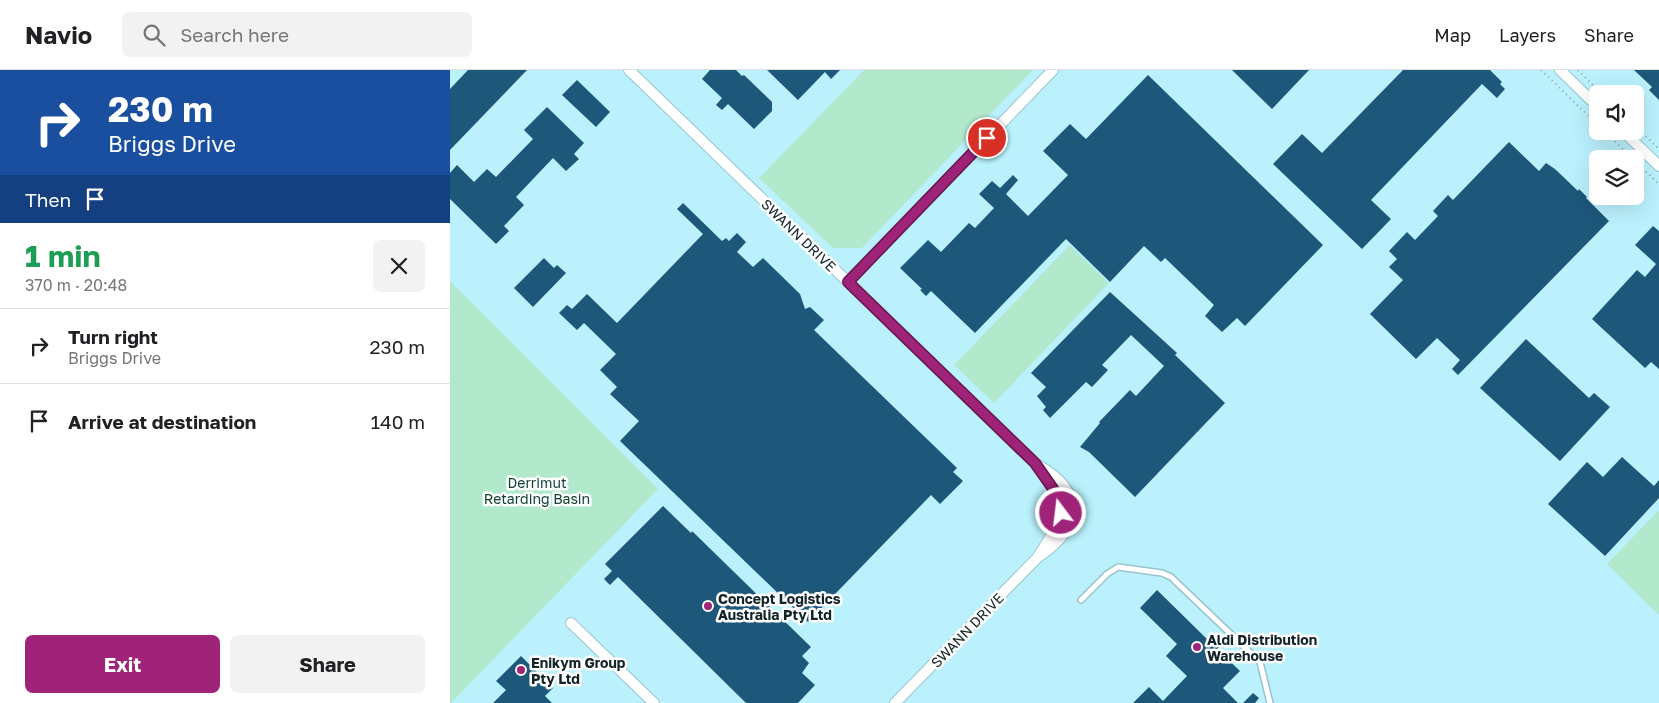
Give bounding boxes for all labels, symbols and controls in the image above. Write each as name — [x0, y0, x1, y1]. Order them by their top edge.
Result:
search box — [122, 12, 472, 57]
text: Navio — [25, 20, 92, 49]
icon: search — [140, 21, 168, 49]
text: Search here — [180, 23, 289, 46]
text: Map — [1434, 24, 1471, 46]
text: Layers — [1499, 24, 1556, 46]
text: Share — [1584, 24, 1634, 46]
map controls — [1589, 85, 1644, 205]
button: sound — [1589, 85, 1644, 140]
text: 230 m — [108, 88, 213, 130]
icon: right — [25, 90, 90, 155]
pin — [966, 117, 1008, 159]
icon: arrive — [973, 124, 1001, 152]
text: Briggs Drive — [108, 130, 236, 157]
button: layers — [1589, 150, 1644, 205]
icon: arrive — [81, 185, 109, 213]
text: Then — [25, 188, 71, 211]
street label: SWANN DRIVE — [758, 195, 840, 275]
text: 1 min — [25, 238, 101, 274]
button: close — [373, 240, 425, 292]
text: 370 m · 20:48 — [25, 275, 127, 295]
text: Turn right — [68, 325, 158, 348]
icon: right — [25, 332, 53, 360]
text: 230 m — [370, 335, 425, 358]
text: Briggs Drive — [68, 348, 161, 368]
icon: arrive — [25, 407, 53, 435]
text: Arrive at destination — [68, 410, 256, 433]
text: 140 m — [371, 410, 425, 433]
park label: Derrimut Retarding Basin — [484, 474, 590, 507]
position arrow — [1034, 486, 1086, 538]
street label: SWANN DRIVE — [927, 589, 1007, 671]
place label: Concept Logistics Australia Pty Ltd — [718, 590, 841, 623]
marker: Concept Logistics Australia Pty Ltd — [702, 600, 714, 612]
place label: Aldi Distribution Warehouse — [1207, 631, 1317, 664]
button: Exit — [25, 635, 220, 693]
button: Share — [230, 635, 425, 693]
marker: Aldi Distribution Warehouse — [1191, 641, 1203, 653]
place label: Enikym Group Pty Ltd — [531, 654, 626, 687]
marker: Enikym Group Pty Ltd — [515, 664, 527, 676]

